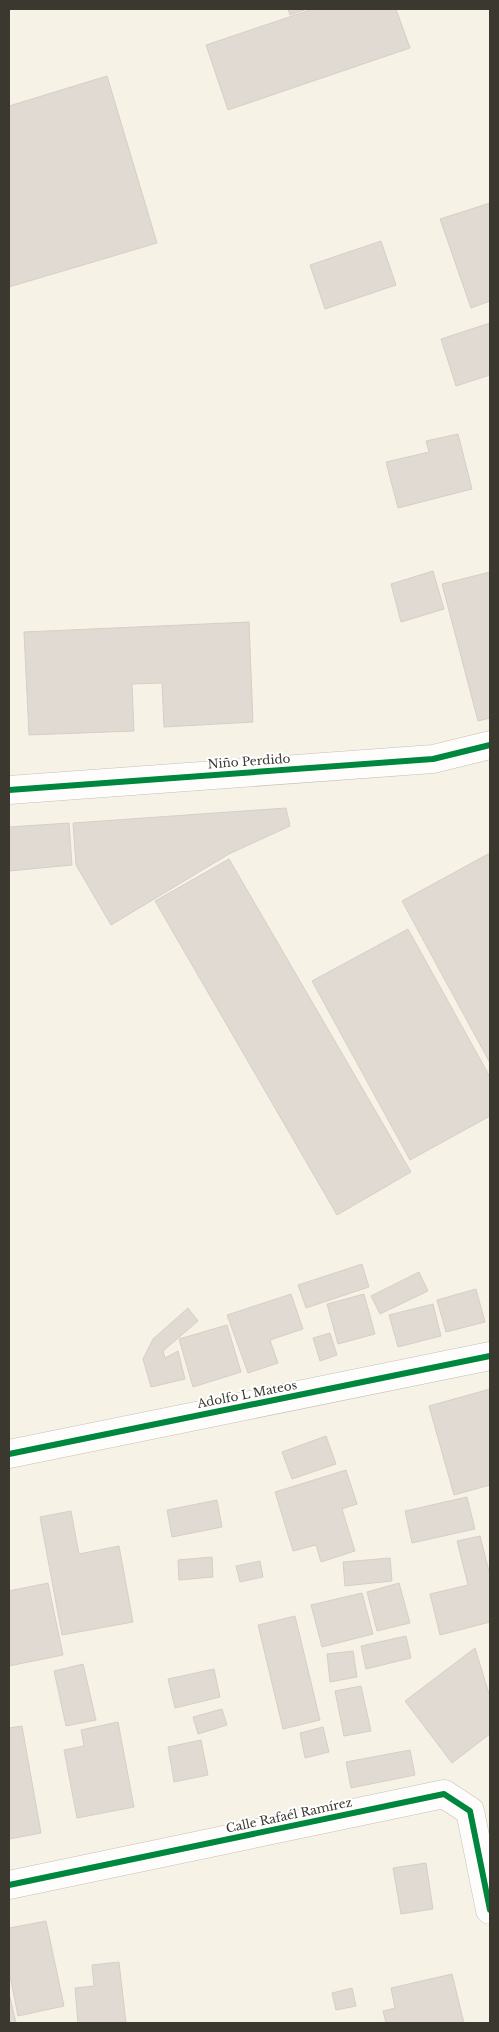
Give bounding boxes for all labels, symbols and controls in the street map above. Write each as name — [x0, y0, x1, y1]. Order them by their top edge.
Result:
street label: Niño Perdido — [207, 751, 291, 771]
street label: Adolfo L Mateos — [195, 1377, 298, 1411]
street label: Calle Rafaél Ramírez — [225, 1794, 354, 1836]

